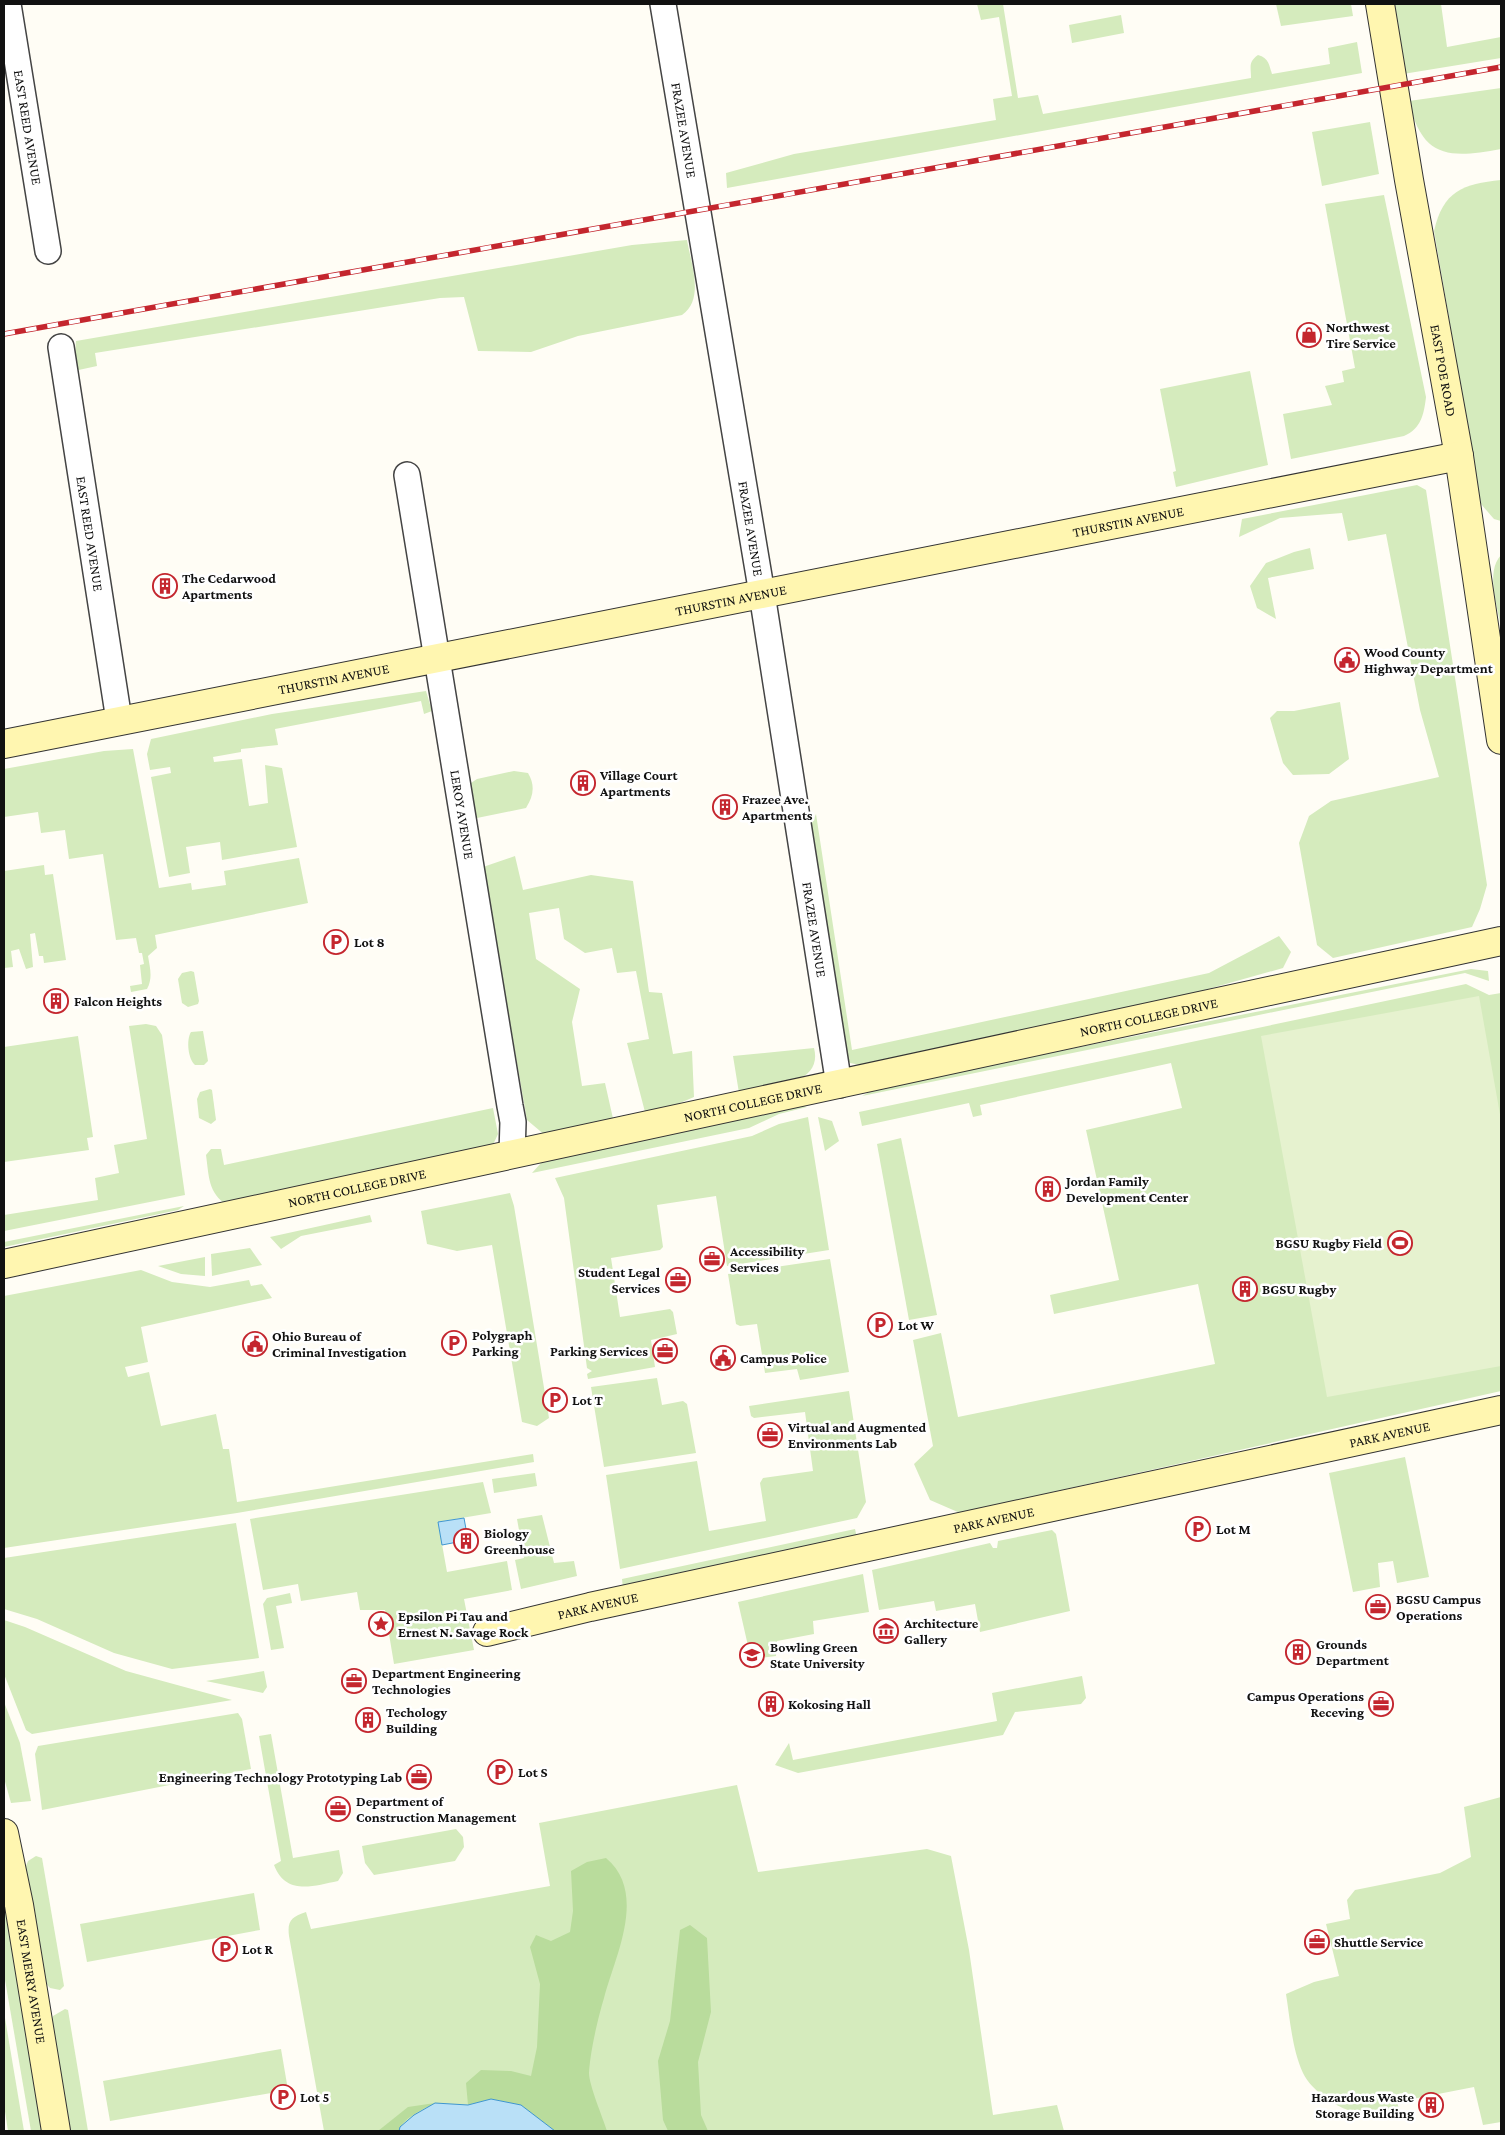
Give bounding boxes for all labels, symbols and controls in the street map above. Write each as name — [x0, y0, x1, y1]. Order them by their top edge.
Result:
street label: EAST REED AVENUE — [11, 69, 45, 187]
street label: FRAZEE AVENUE — [668, 81, 700, 180]
place label: Northwest Tire Service — [1326, 319, 1396, 351]
shop icon: Northwest Tire Service — [1296, 322, 1322, 348]
street label: EAST POE ROAD — [1427, 323, 1460, 418]
street label: EAST REED AVENUE — [73, 475, 107, 593]
street label: FRAZEE AVENUE — [735, 480, 767, 578]
street label: THURSTIN AVENUE — [1071, 503, 1186, 540]
place label: The Cedarwood Apartments — [181, 570, 276, 602]
building icon: The Cedarwood Apartments — [152, 573, 178, 599]
street label: THURSTIN AVENUE — [674, 581, 788, 619]
place label: Wood County Highway Department — [1363, 644, 1494, 676]
public building icon: Wood County Highway Department — [1334, 647, 1360, 673]
street label: THURSTIN AVENUE — [277, 660, 391, 698]
place label: Village Court Apartments — [599, 767, 679, 799]
street label: LEROY AVENUE — [447, 769, 478, 861]
building icon: Village Court Apartments — [570, 770, 596, 796]
place label: Frazee Ave. Apartments — [741, 791, 813, 823]
building icon: Frazee Ave. Apartments — [712, 794, 738, 820]
street label: FRAZEE AVENUE — [799, 881, 830, 979]
parking icon: Lot 8 — [323, 929, 349, 955]
place label: Lot 8 — [354, 934, 385, 950]
building icon: Falcon Heights — [43, 988, 69, 1014]
place label: Falcon Heights — [74, 993, 162, 1009]
street label: NORTH COLLEGE DRIVE — [1078, 994, 1219, 1040]
street label: NORTH COLLEGE DRIVE — [682, 1080, 824, 1125]
street label: NORTH COLLEGE DRIVE — [286, 1165, 428, 1211]
place label: Jordan Family Development Center — [1064, 1173, 1189, 1205]
building icon: Jordan Family Development Center — [1035, 1176, 1061, 1202]
sports icon: BGSU Rugby Field — [1387, 1230, 1413, 1256]
place label: BGSU Rugby Field — [1276, 1235, 1382, 1251]
place label: Accessibility Services — [729, 1243, 804, 1275]
office icon: Accessibility Services — [699, 1246, 725, 1272]
place label: Student Legal Services — [578, 1264, 660, 1296]
office icon: Student Legal Services — [665, 1267, 691, 1293]
building icon: BGSU Rugby — [1232, 1276, 1258, 1302]
place label: BGSU Rugby — [1262, 1281, 1336, 1297]
parking icon: Lot W — [867, 1312, 893, 1338]
place label: Lot W — [898, 1317, 935, 1333]
place label: Polygraph Parking — [472, 1327, 533, 1359]
place label: Ohio Bureau of Criminal Investigation — [272, 1328, 407, 1360]
parking icon: Polygraph Parking — [441, 1330, 467, 1356]
public building icon: Ohio Bureau of Criminal Investigation — [242, 1331, 268, 1357]
office icon: Parking Services — [652, 1338, 678, 1364]
place label: Parking Services — [550, 1343, 648, 1359]
public building icon: Campus Police — [710, 1345, 736, 1371]
place label: Campus Police — [740, 1350, 827, 1366]
parking icon: Lot T — [542, 1387, 568, 1413]
place label: Lot T — [572, 1392, 604, 1408]
street label: PARK AVENUE — [1348, 1418, 1432, 1451]
place label: Virtual and Augmented Environments Lab — [787, 1419, 927, 1451]
office icon: Virtual and Augmented Environments Lab — [757, 1422, 783, 1448]
street label: PARK AVENUE — [952, 1503, 1036, 1536]
parking icon: Lot M — [1185, 1516, 1211, 1542]
place label: Lot M — [1216, 1521, 1251, 1537]
place label: Biology Greenhouse — [484, 1525, 555, 1557]
building icon: Biology Greenhouse — [453, 1528, 479, 1554]
street label: PARK AVENUE — [556, 1589, 640, 1623]
place label: BGSU Campus Operations — [1396, 1591, 1481, 1623]
office icon: BGSU Campus Operations — [1365, 1594, 1391, 1620]
place label: Epsilon Pi Tau and Ernest N. Savage Rock — [398, 1608, 529, 1640]
place icon: Epsilon Pi Tau and Ernest N. Savage Rock — [368, 1611, 394, 1637]
place label: Architecture Gallery — [903, 1615, 979, 1647]
museum icon: Architecture Gallery — [873, 1618, 899, 1644]
place label: Grounds Department — [1316, 1636, 1390, 1668]
place label: Bowling Green State University — [770, 1639, 865, 1671]
building icon: Grounds Department — [1285, 1639, 1311, 1665]
school or university icon: Bowling Green State University — [739, 1642, 765, 1668]
place label: Department Engineering Technologies — [372, 1665, 520, 1697]
office icon: Department Engineering Technologies — [341, 1668, 367, 1694]
place label: Campus Operations Receving — [1247, 1688, 1364, 1720]
building icon: Kokosing Hall — [758, 1691, 784, 1717]
office icon: Campus Operations Receving — [1368, 1691, 1394, 1717]
place label: Kokosing Hall — [788, 1696, 871, 1712]
place label: Techology Building — [386, 1704, 447, 1736]
building icon: Techology Building — [355, 1707, 381, 1733]
parking icon: Lot S — [487, 1759, 513, 1785]
office icon: Engineering Technology Prototyping Lab — [406, 1764, 432, 1790]
place label: Lot S — [518, 1764, 548, 1780]
place label: Engineering Technology Prototyping Lab — [159, 1769, 402, 1785]
place label: Department of Construction Management — [356, 1793, 517, 1825]
office icon: Department of Construction Management — [325, 1796, 351, 1822]
street label: EAST MERRY AVENUE — [13, 1918, 50, 2045]
office icon: Shuttle Service — [1304, 1929, 1330, 1955]
place label: Shuttle Service — [1334, 1934, 1424, 1950]
parking icon: Lot R — [212, 1936, 238, 1962]
place label: Lot R — [242, 1941, 274, 1957]
parking icon: Lot 5 — [270, 2084, 296, 2110]
place label: Lot 5 — [300, 2089, 330, 2105]
place label: Hazardous Waste Storage Building — [1311, 2089, 1414, 2121]
building icon: Hazardous Waste Storage Building — [1418, 2092, 1444, 2118]

